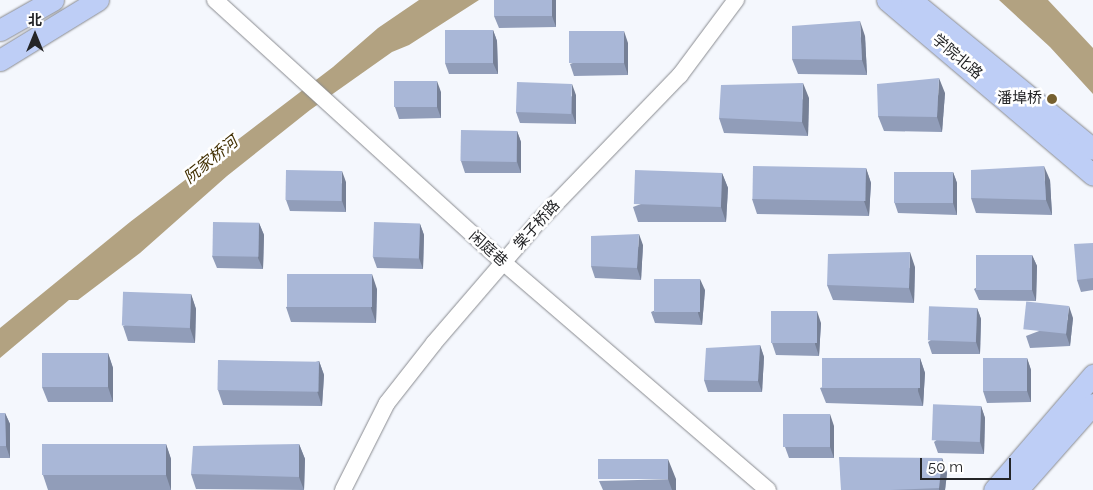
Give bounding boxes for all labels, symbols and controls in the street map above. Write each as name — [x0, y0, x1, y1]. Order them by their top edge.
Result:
north arrow — [10, 10, 60, 60]
text: 北 — [28, 12, 42, 28]
street label: 学院北路 — [928, 31, 986, 83]
place label: 潘埠桥 — [997, 90, 1042, 108]
marker: 潘埠桥 — [1046, 93, 1058, 105]
water label: 阮家桥河 — [180, 132, 242, 188]
street label: 棠子桥路 — [510, 197, 564, 253]
street label: 闲庭巷 — [465, 227, 511, 271]
scale bar — [923, 448, 1014, 480]
text: 50 m — [928, 458, 963, 476]

